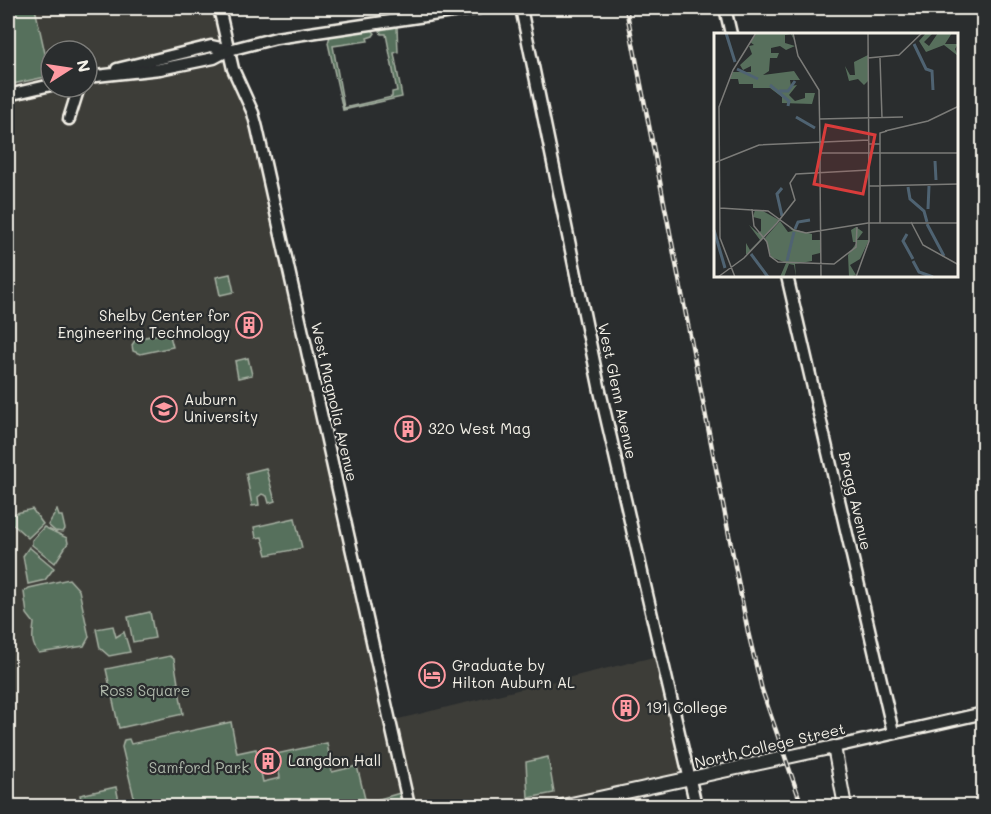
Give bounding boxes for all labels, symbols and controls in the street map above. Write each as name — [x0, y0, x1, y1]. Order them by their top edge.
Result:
inset map — [714, 33, 958, 278]
north arrow — [39, 39, 99, 99]
text: N — [73, 58, 96, 74]
place label: Shelby Center for Engineering Technology — [58, 305, 230, 342]
building icon: Shelby Center for Engineering Technology — [234, 310, 264, 340]
street label: West Magnolia Avenue — [307, 320, 363, 483]
street label: West Glenn Avenue — [594, 321, 642, 461]
place label: Auburn University — [184, 389, 258, 426]
school or university icon: Auburn University — [149, 394, 179, 424]
building icon: 320 West Mag — [393, 414, 423, 444]
place label: 320 West Mag — [428, 418, 531, 438]
street label: Bragg Avenue — [835, 450, 877, 552]
place label: Graduate by Hilton Auburn AL — [452, 655, 575, 692]
hotel icon: Graduate by Hilton Auburn AL — [417, 660, 447, 690]
park label: Ross Square — [100, 680, 190, 700]
building icon: 191 College — [611, 693, 641, 723]
place label: 191 College — [646, 697, 727, 717]
street label: North College Street — [692, 718, 847, 772]
building icon: Langdon Hall — [253, 746, 283, 776]
place label: Langdon Hall — [288, 750, 381, 770]
park label: Samford Park — [149, 757, 249, 777]

